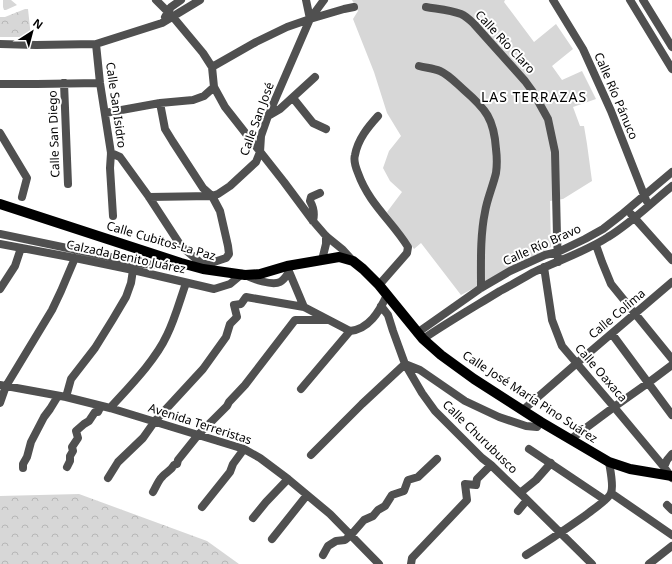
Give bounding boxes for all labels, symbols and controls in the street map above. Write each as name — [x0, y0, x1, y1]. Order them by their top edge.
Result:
street label: Calle Río Claro — [472, 6, 539, 77]
north arrow — [12, 12, 52, 52]
text: N — [30, 15, 46, 32]
street label: Calle Río Pánuco — [590, 50, 642, 142]
street label: Calle San Isidro — [102, 61, 131, 149]
street label: Calle San José — [235, 79, 278, 158]
district label: LAS TERRAZAS — [481, 87, 587, 106]
street label: Calle San Diego — [43, 90, 64, 178]
street label: Calle Cubitos-La Paz — [105, 217, 218, 264]
street label: Calle Río Bravo — [500, 220, 584, 269]
street label: Calzada Benito Juárez — [65, 236, 188, 278]
street label: Calle Colima — [585, 285, 649, 342]
street label: Calle Oaxaca — [571, 340, 631, 405]
street label: Calle José María Pino Suárez — [459, 346, 601, 447]
street label: Calle Churubusco — [439, 396, 522, 477]
street label: Avenida Terreristas — [146, 399, 254, 448]

